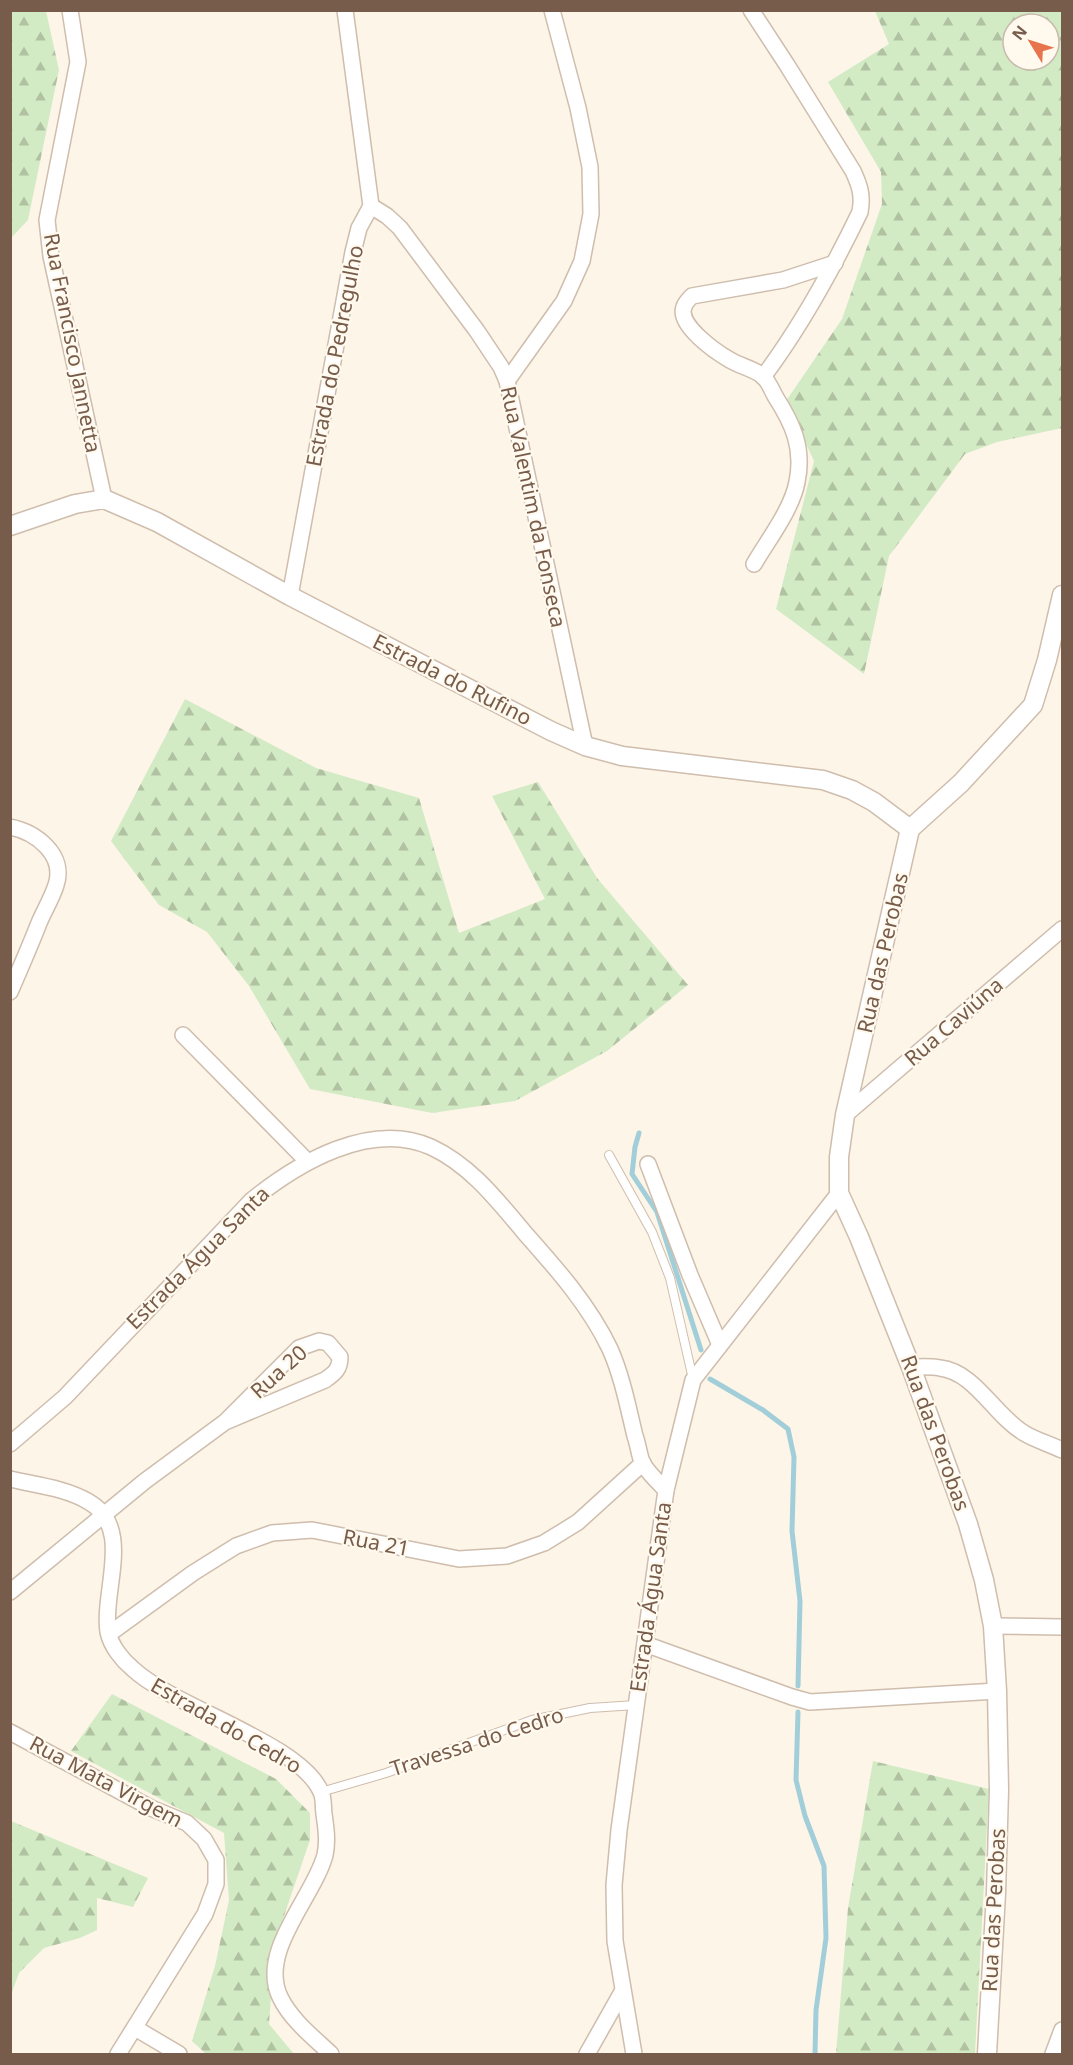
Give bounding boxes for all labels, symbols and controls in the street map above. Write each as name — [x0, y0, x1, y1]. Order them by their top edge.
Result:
north arrow — [1001, 12, 1061, 72]
text: N — [1007, 21, 1032, 45]
street label: Rua Francisco Jannetta — [38, 231, 108, 455]
street label: Estrada do Pedregulho — [299, 243, 369, 469]
street label: Rua Valentim da Fonseca — [495, 384, 573, 630]
street label: Estrada do Rufino — [368, 627, 537, 731]
street label: Rua das Perobas — [850, 870, 914, 1036]
street label: Rua Caviúna — [898, 971, 1009, 1072]
street label: Estrada Água Santa — [120, 1180, 275, 1335]
street label: Rua 20 — [244, 1338, 313, 1404]
street label: Rua das Perobas — [895, 1351, 977, 1514]
street label: Estrada Água Santa — [623, 1500, 677, 1694]
street label: Rua 21 — [340, 1522, 412, 1562]
street label: Estrada do Cedro — [146, 1671, 307, 1780]
street label: Travessa do Cedro — [386, 1700, 567, 1782]
street label: Rua Mata Virgem — [25, 1729, 188, 1833]
street label: Rua das Perobas — [975, 1827, 1011, 1992]

